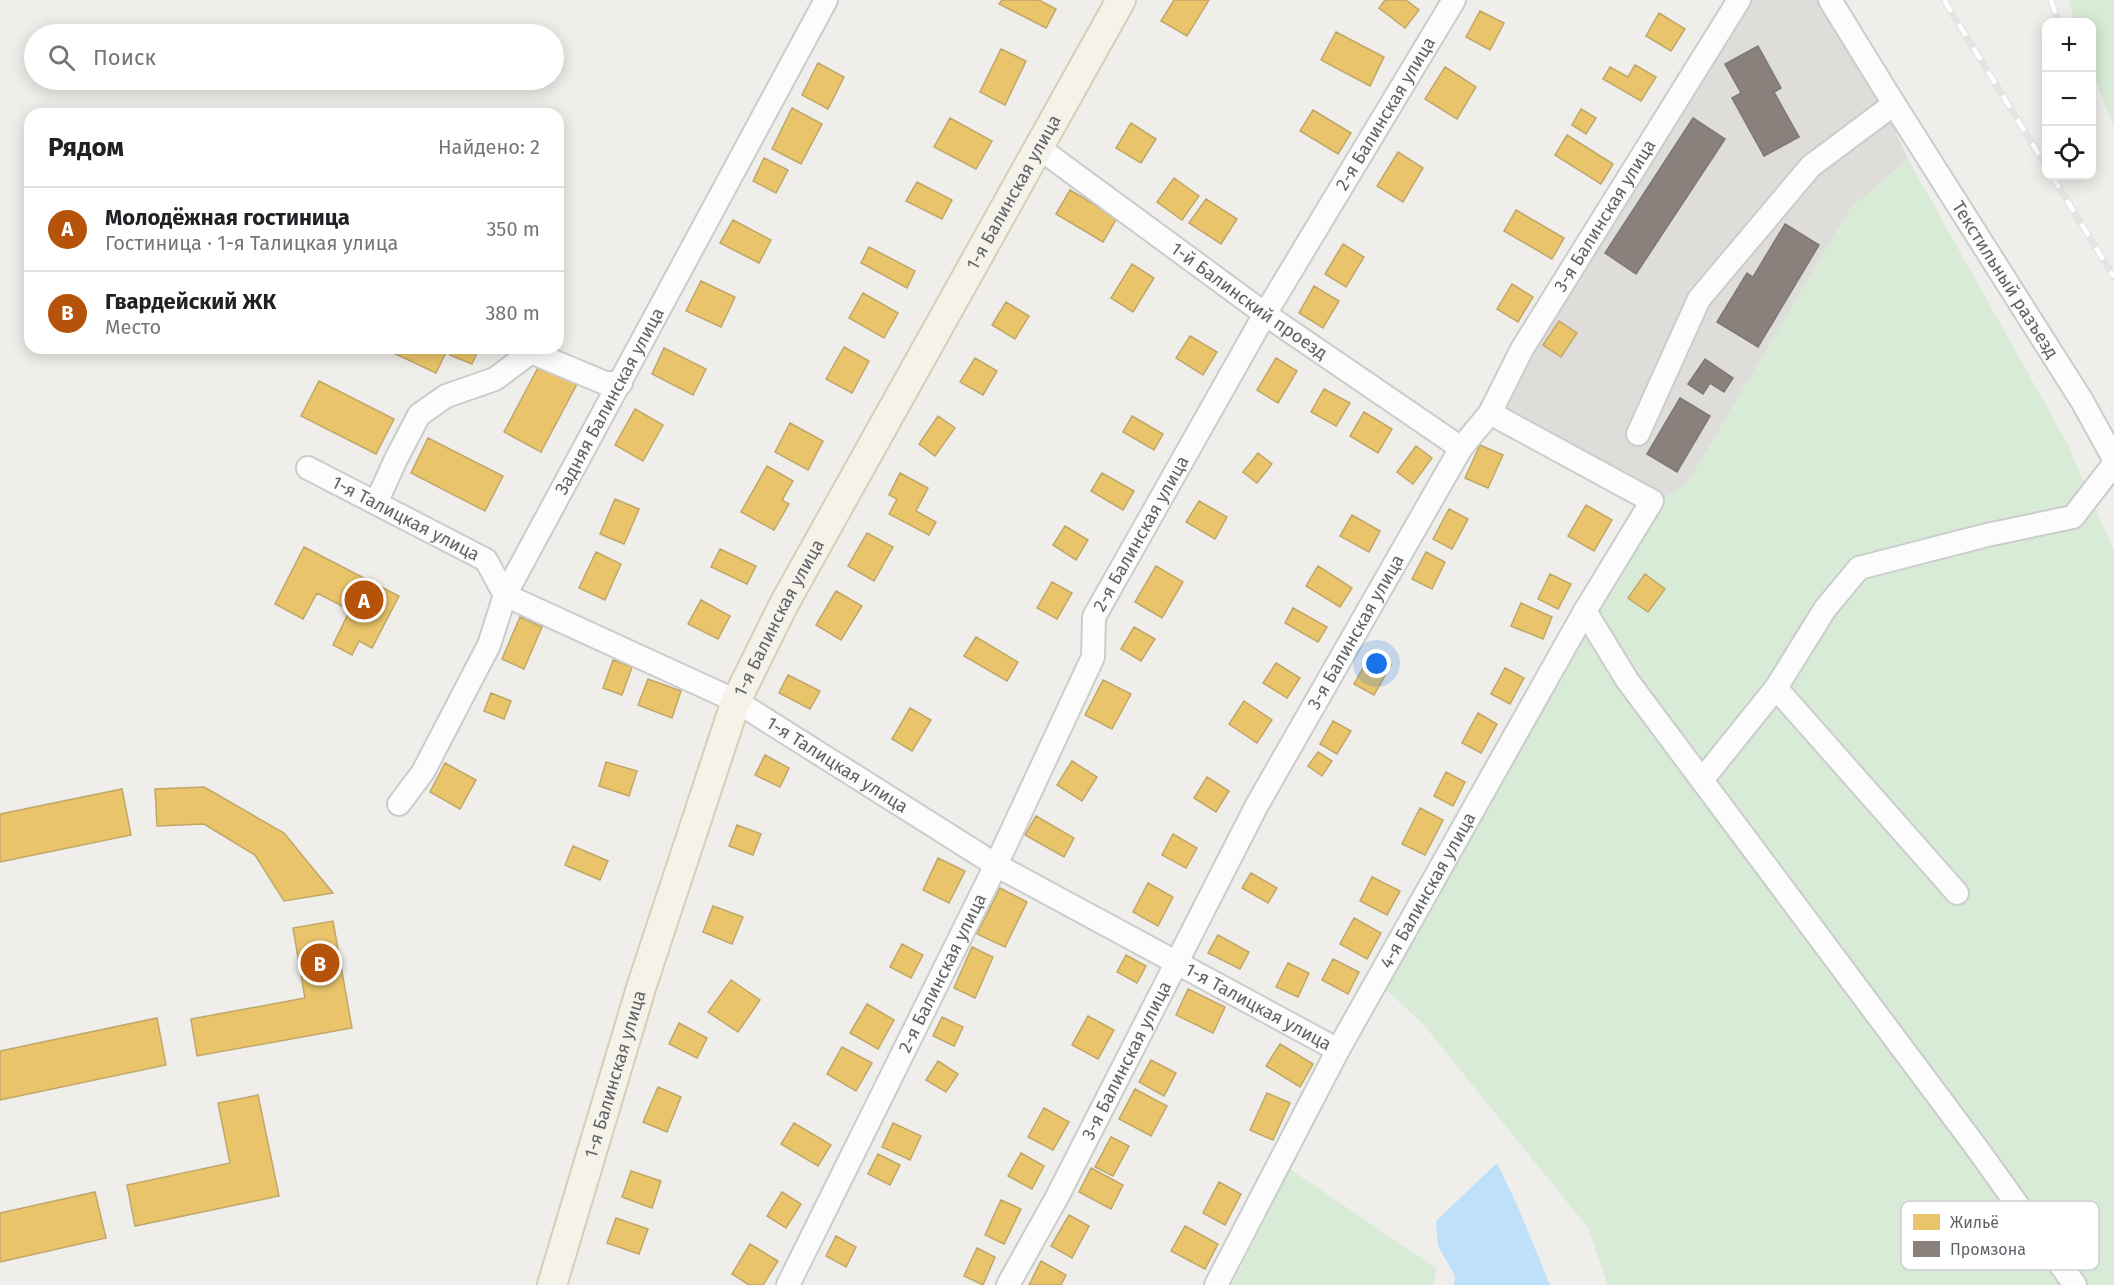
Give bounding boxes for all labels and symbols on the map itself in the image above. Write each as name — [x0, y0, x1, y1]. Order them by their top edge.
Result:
street label: 2-я Балинская улица — [1331, 33, 1440, 194]
street label: 1-я Балинская улица — [962, 111, 1066, 274]
street label: 3-я Балинская улица — [1549, 135, 1660, 296]
street label: Текстильный разъезд — [1947, 197, 2063, 363]
street label: 1-й Балинский проезд — [1167, 238, 1332, 364]
street label: Задняя Балинская улица — [550, 304, 669, 498]
street label: 2-я Балинская улица — [1088, 452, 1194, 615]
street label: 1-я Талицкая улица — [328, 471, 483, 566]
street label: 1-я Балинская улица — [729, 535, 829, 700]
street label: 3-я Балинская улица — [1303, 551, 1409, 714]
pin: A — [344, 578, 384, 622]
your location — [1362, 649, 1391, 678]
street label: 1-я Талицкая улица — [762, 712, 912, 818]
street label: 4-я Балинская улица — [1375, 808, 1481, 972]
street label: 2-я Балинская улица — [894, 890, 991, 1056]
pin: B — [300, 940, 340, 986]
street label: 1-я Талицкая улица — [1181, 958, 1335, 1055]
street label: 3-я Балинская улица — [1077, 977, 1176, 1143]
street label: 1-я Балинская улица — [580, 988, 651, 1161]
legend — [1901, 1201, 2099, 1270]
text: Жильё — [1950, 1213, 1999, 1232]
text: Промзона — [1950, 1240, 2026, 1259]

